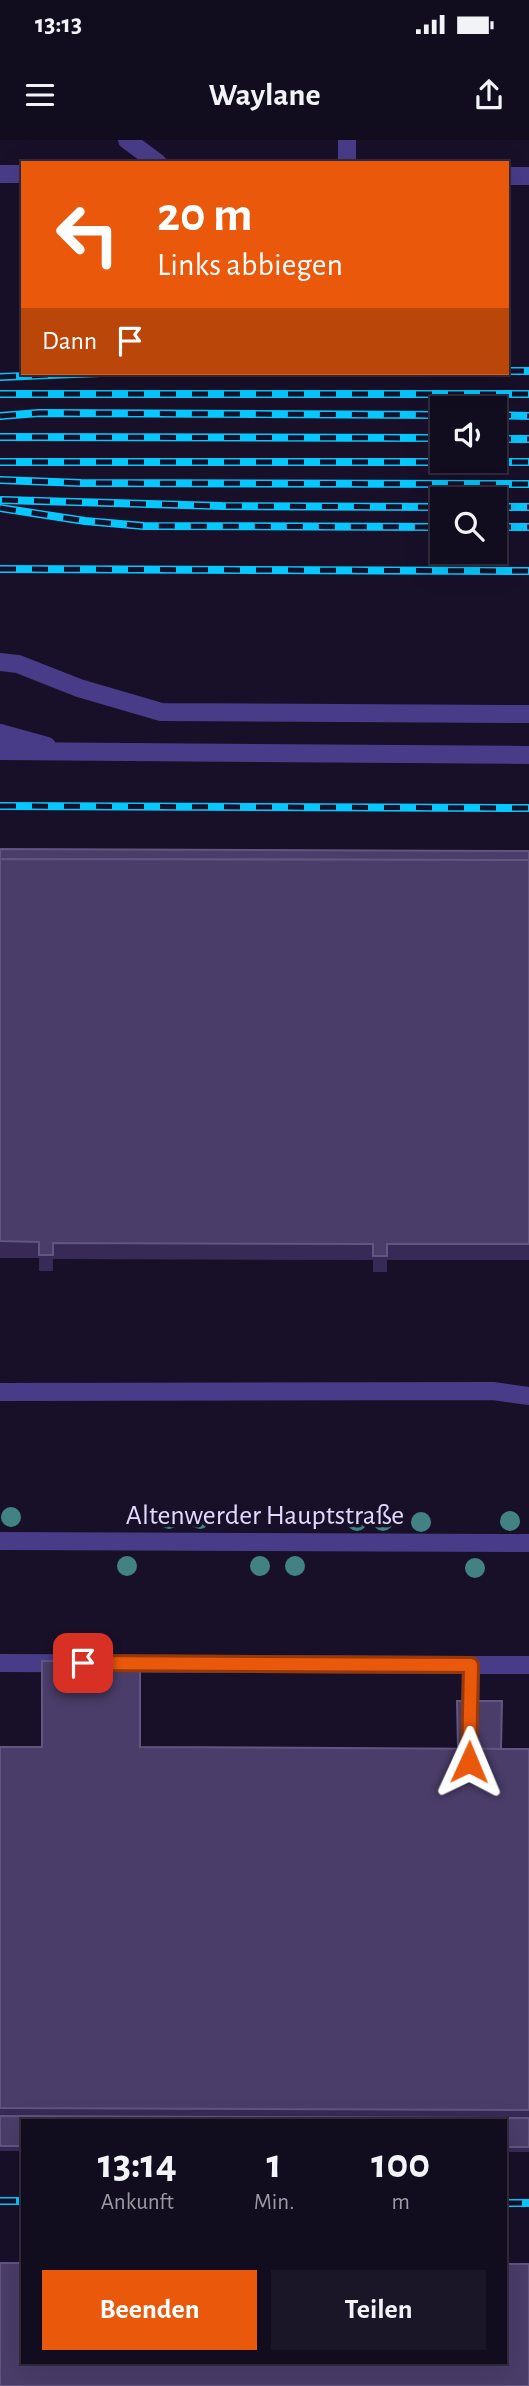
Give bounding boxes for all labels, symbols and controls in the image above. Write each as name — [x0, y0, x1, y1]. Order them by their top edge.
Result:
text: 13:13 — [35, 11, 82, 37]
icon: menu — [21, 76, 59, 114]
icon: share — [470, 76, 508, 114]
text: Waylane — [208, 79, 321, 111]
icon: left — [42, 189, 133, 280]
text: 20 m — [157, 191, 253, 240]
text: Links abbiegen — [157, 249, 343, 281]
icon: arrive — [111, 322, 149, 360]
text: Dann — [42, 328, 97, 354]
map controls — [430, 396, 507, 564]
button: sound — [430, 396, 507, 473]
button: search — [430, 487, 507, 564]
street label: Altenwerder Hauptstraße — [126, 1502, 404, 1530]
pin — [53, 1633, 113, 1693]
icon: arrive — [64, 1644, 102, 1682]
position arrow — [432, 1725, 506, 1799]
text: 13:14 — [98, 2143, 177, 2185]
text: 1 — [267, 2143, 282, 2185]
text: 100 — [371, 2143, 430, 2185]
text: Ankunft — [101, 2191, 174, 2214]
text: Min. — [254, 2191, 295, 2214]
text: m — [392, 2191, 410, 2214]
button: Beenden — [42, 2270, 257, 2350]
button: Teilen — [271, 2270, 486, 2350]

